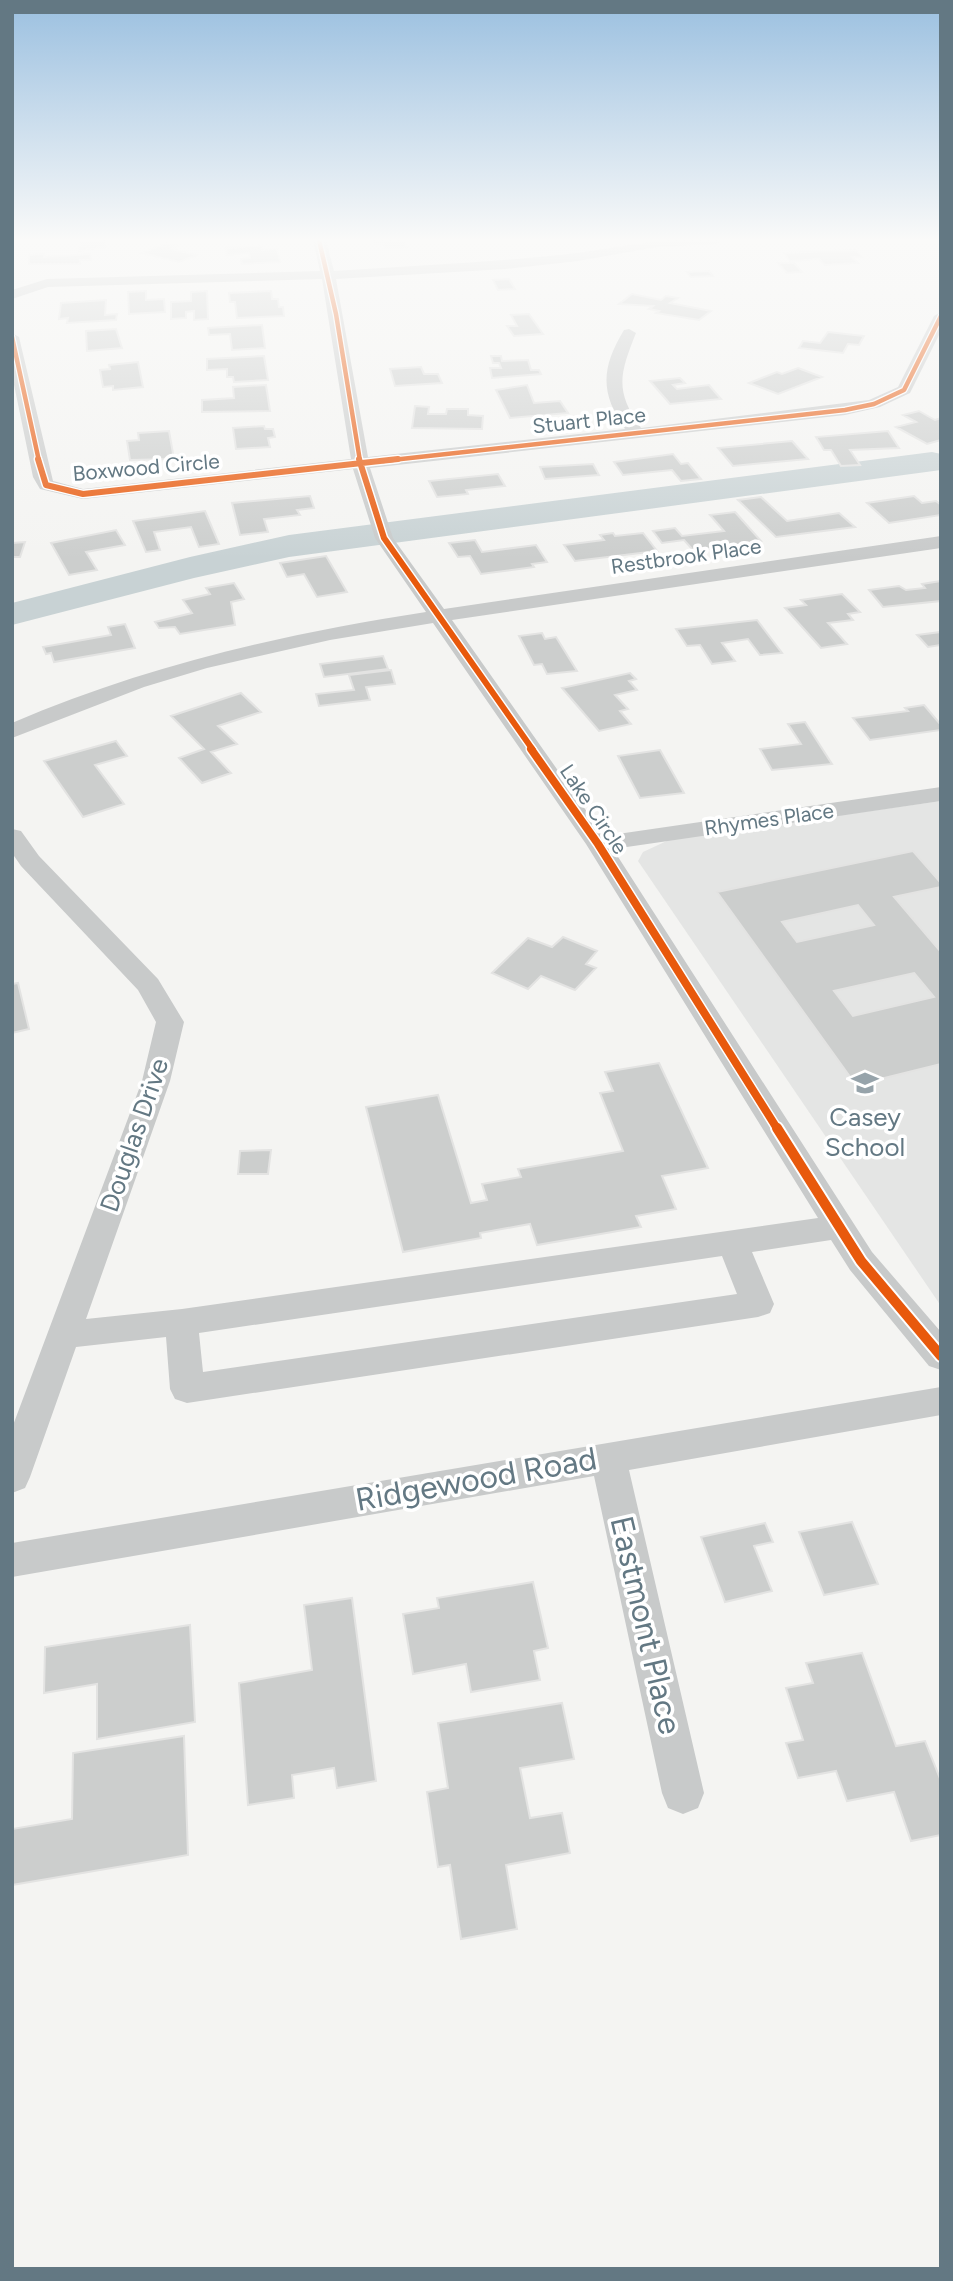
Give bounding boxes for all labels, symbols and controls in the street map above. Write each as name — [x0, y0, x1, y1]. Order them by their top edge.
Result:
street label: Stuart Place — [531, 402, 647, 438]
street label: Boxwood Circle — [71, 448, 221, 486]
street label: Restbrook Place — [609, 533, 763, 579]
street label: Lake Circle — [555, 759, 633, 859]
street label: Rhymes Place — [703, 798, 835, 840]
street label: Douglas Drive — [93, 1054, 175, 1216]
school or university icon: Casey School — [850, 1068, 880, 1098]
place label: Casey School — [825, 1101, 905, 1163]
street label: Ridgewood Road — [352, 1439, 600, 1519]
street label: Eastmont Place — [602, 1512, 690, 1738]

